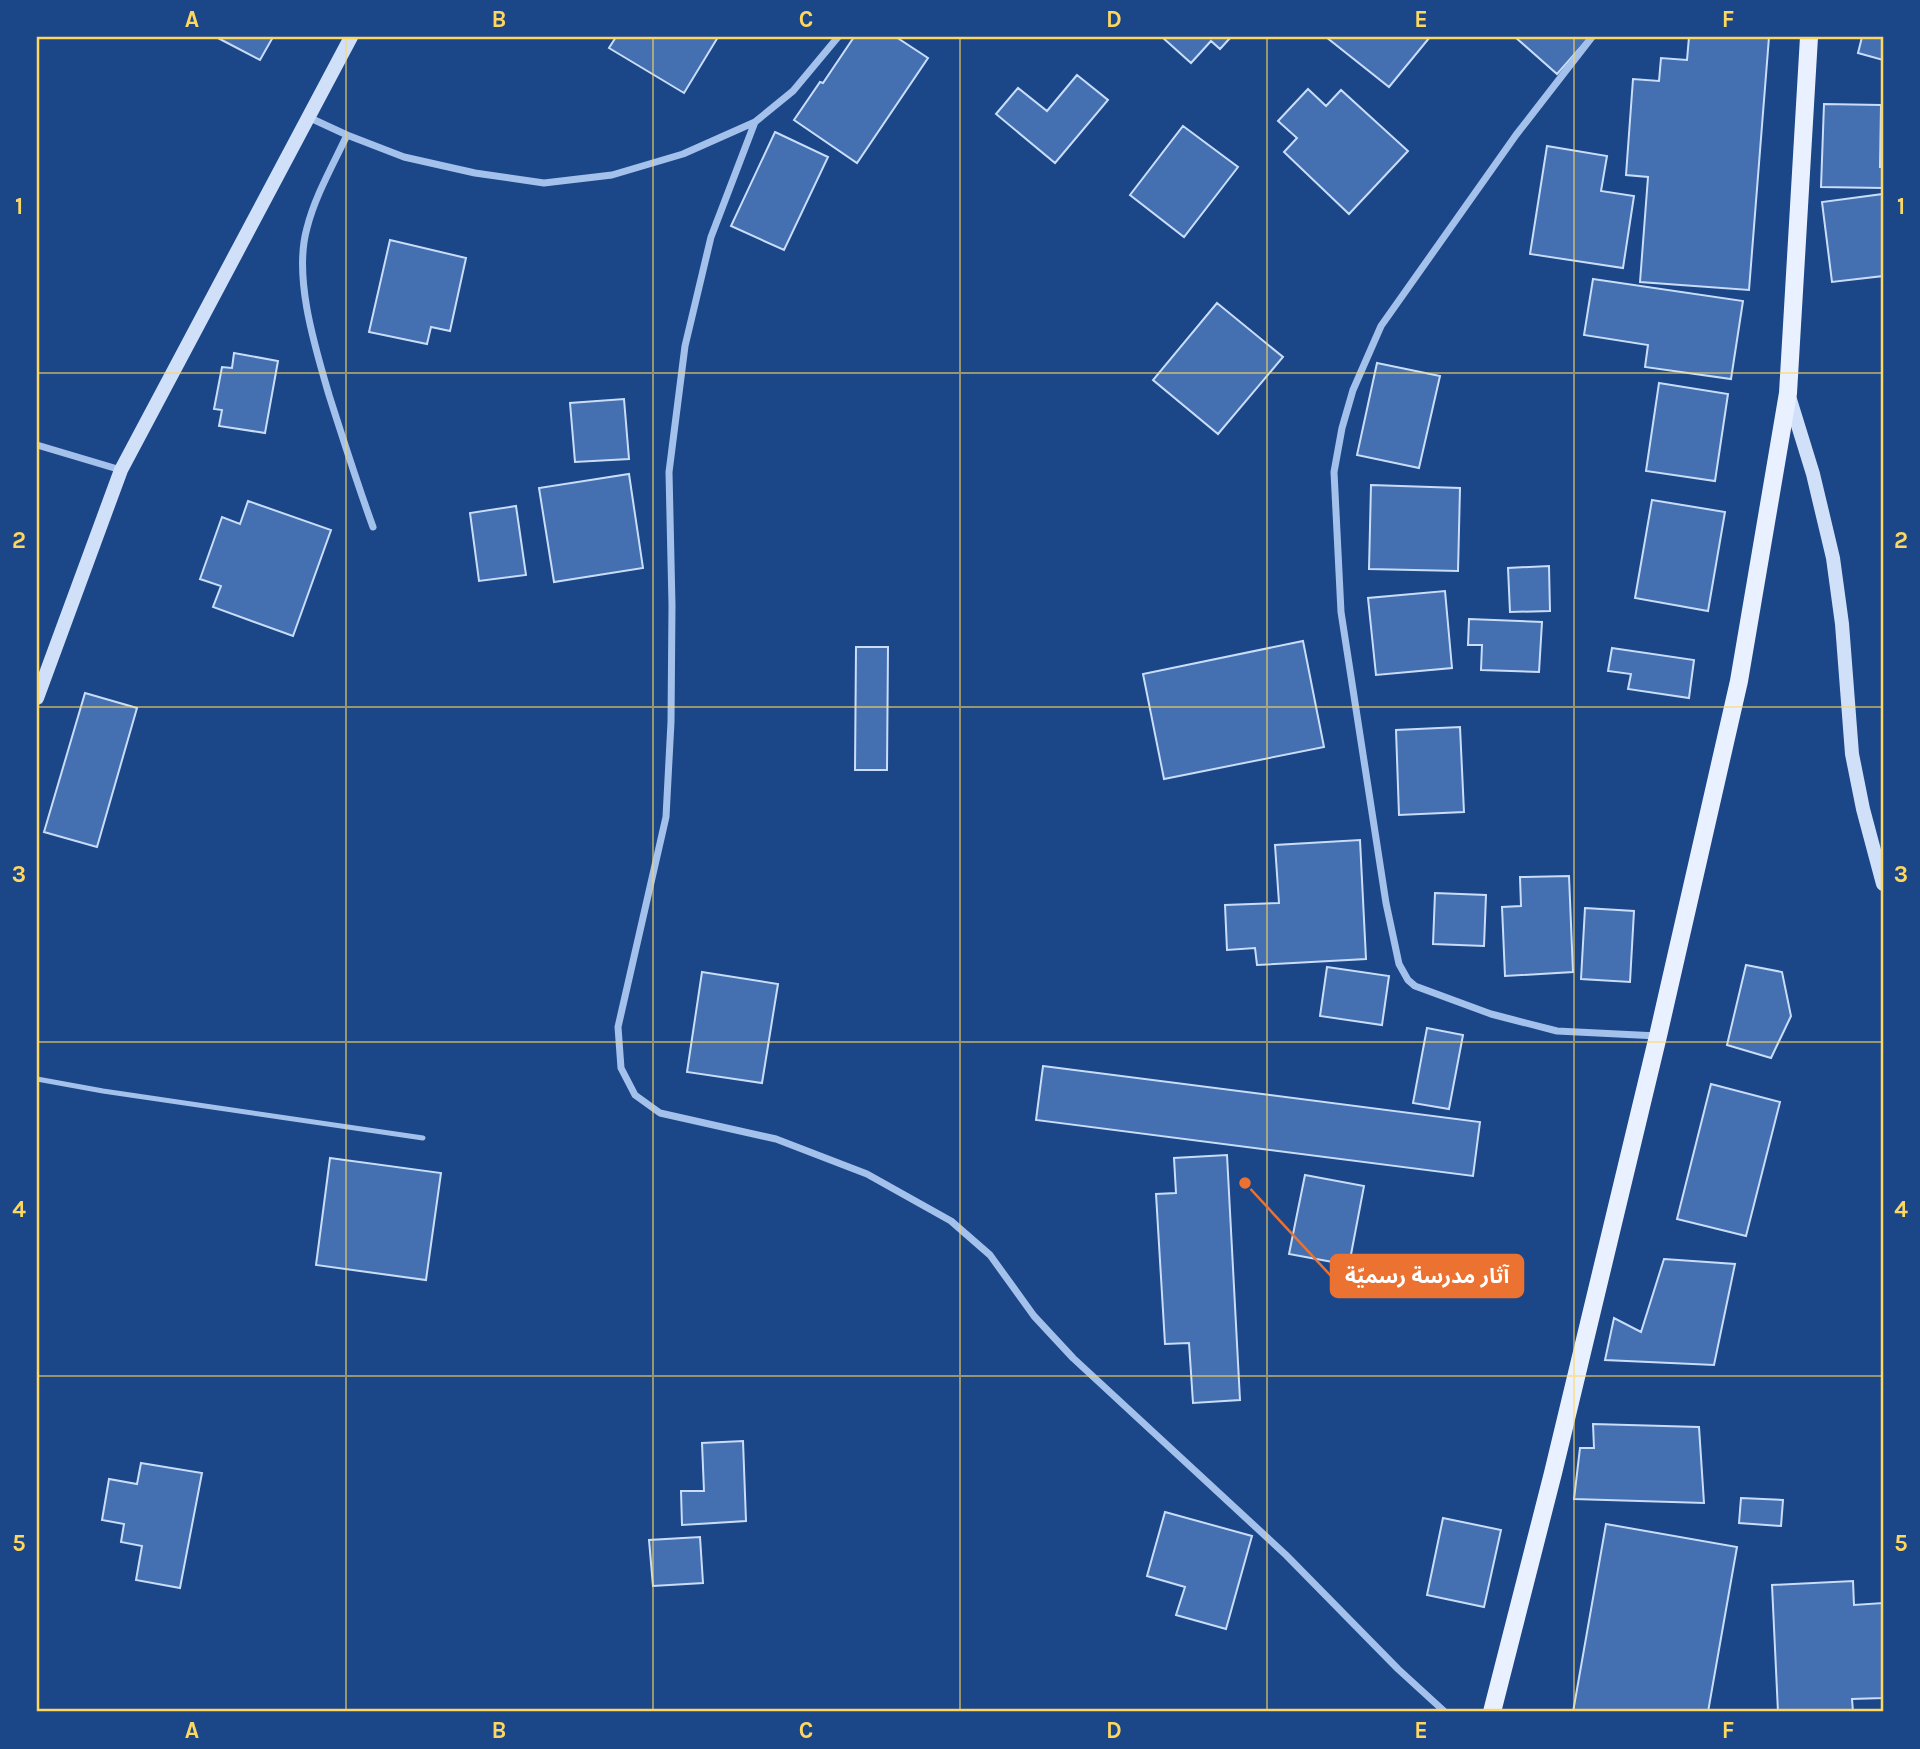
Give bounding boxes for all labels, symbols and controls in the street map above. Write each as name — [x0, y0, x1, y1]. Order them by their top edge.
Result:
text: A — [185, 6, 199, 33]
text: B — [492, 6, 506, 33]
text: C — [799, 6, 813, 33]
text: D — [1106, 6, 1122, 33]
text: E — [1414, 6, 1428, 33]
text: F — [1722, 6, 1734, 33]
text: 1 — [15, 193, 23, 220]
text: 1 — [1897, 193, 1905, 220]
text: 2 — [12, 527, 26, 554]
text: 2 — [1894, 527, 1908, 554]
text: 3 — [12, 861, 26, 888]
text: 3 — [1894, 861, 1908, 888]
text: 4 — [12, 1196, 26, 1223]
text: 4 — [1894, 1196, 1908, 1223]
callout: آثار مدرسة رسميّة — [1331, 1255, 1523, 1297]
text: آثار مدرسة رسميّة — [1345, 1264, 1510, 1288]
text: 5 — [12, 1530, 26, 1557]
text: 5 — [1894, 1530, 1908, 1557]
text: A — [185, 1717, 199, 1744]
text: B — [492, 1717, 506, 1744]
text: C — [799, 1717, 813, 1744]
text: D — [1106, 1717, 1122, 1744]
text: E — [1414, 1717, 1428, 1744]
text: F — [1722, 1717, 1734, 1744]

